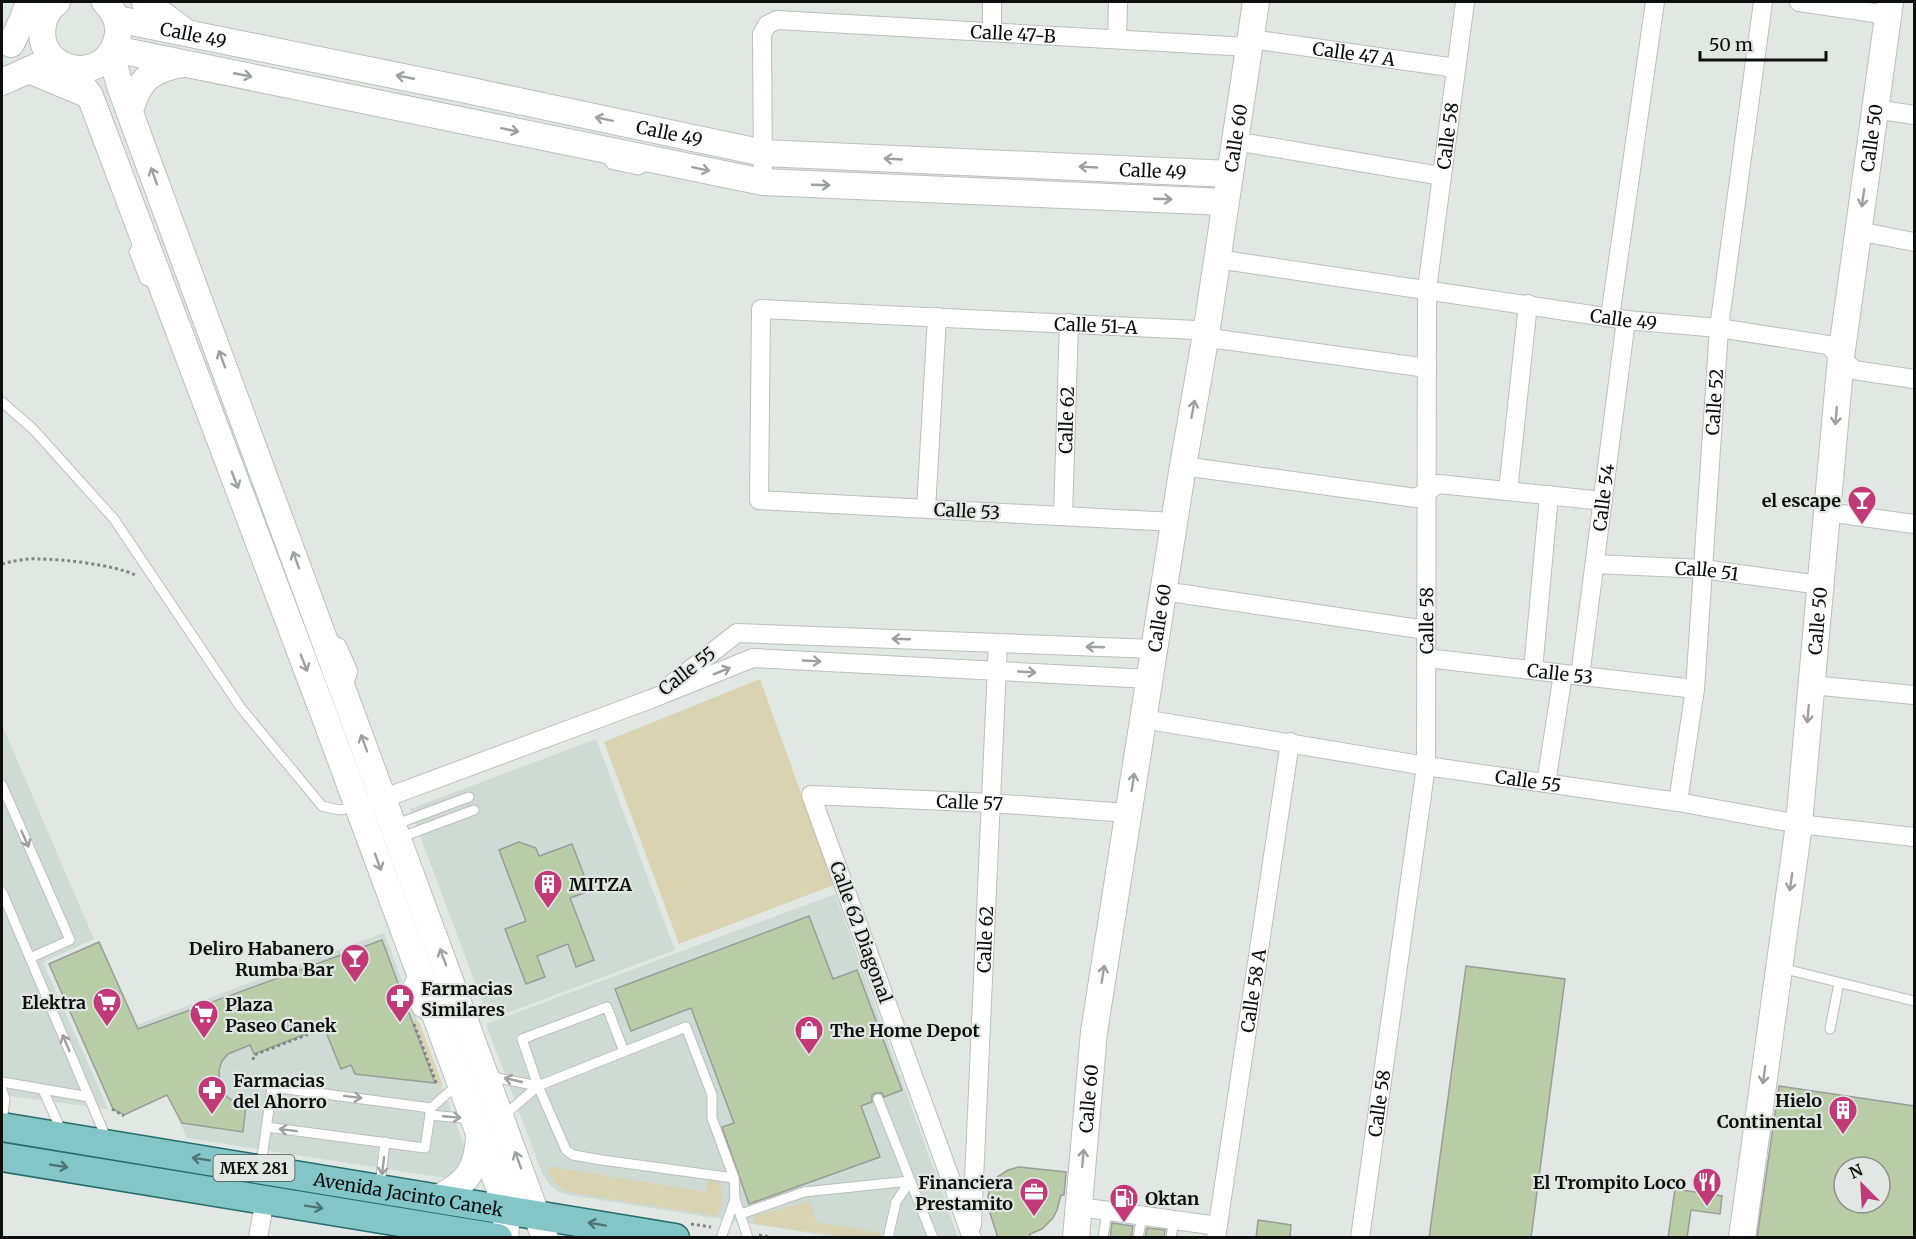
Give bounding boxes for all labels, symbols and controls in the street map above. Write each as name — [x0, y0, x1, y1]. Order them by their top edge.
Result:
street label: Calle 49 — [158, 17, 229, 52]
street label: Calle 47-B — [970, 20, 1056, 47]
scale bar — [1700, 24, 1826, 62]
text: 50 m — [1709, 33, 1753, 56]
street label: Calle 47 A — [1311, 36, 1397, 71]
one-way arrow — [233, 70, 252, 81]
one-way arrow — [395, 71, 415, 82]
street label: Calle 58 — [1431, 101, 1463, 171]
street label: Calle 60 — [1219, 102, 1252, 174]
street label: Calle 50 — [1855, 102, 1887, 173]
one-way arrow — [594, 113, 614, 124]
street label: Calle 49 — [634, 115, 705, 151]
one-way arrow — [499, 125, 519, 136]
one-way arrow — [884, 153, 903, 164]
street label: Calle 49 — [1119, 158, 1187, 184]
one-way arrow — [1078, 162, 1098, 173]
one-way arrow — [691, 164, 710, 176]
one-way arrow — [148, 168, 159, 186]
one-way arrow — [810, 179, 830, 190]
one-way arrow — [1857, 188, 1868, 207]
one-way arrow — [1152, 193, 1172, 205]
street label: Calle 49 — [1588, 303, 1658, 334]
street label: Calle 51-A — [1054, 312, 1139, 339]
one-way arrow — [215, 350, 226, 369]
street label: Calle 52 — [1700, 368, 1728, 436]
street label: Calle 62 — [1053, 386, 1079, 454]
one-way arrow — [1188, 399, 1199, 419]
one-way arrow — [1830, 405, 1841, 425]
street label: Calle 54 — [1587, 462, 1619, 533]
one-way arrow — [230, 470, 241, 489]
bar icon: el escape — [1846, 484, 1878, 526]
place label: el escape — [1762, 489, 1841, 512]
street label: Calle 53 — [933, 498, 1001, 524]
one-way arrow — [290, 551, 301, 570]
street label: Calle 51 — [1674, 556, 1740, 585]
street label: Calle 60 — [1142, 582, 1176, 654]
street label: Calle 50 — [1803, 586, 1832, 656]
street label: Calle 58 — [1415, 587, 1438, 654]
one-way arrow — [891, 633, 911, 645]
street label: Calle 55 — [654, 641, 720, 701]
one-way arrow — [1086, 641, 1106, 652]
one-way arrow — [299, 653, 310, 671]
one-way arrow — [801, 656, 821, 667]
street label: Calle 53 — [1526, 658, 1594, 689]
one-way arrow — [712, 665, 730, 676]
one-way arrow — [1017, 667, 1037, 678]
one-way arrow — [1802, 704, 1813, 724]
one-way arrow — [357, 734, 368, 753]
street label: Calle 55 — [1494, 764, 1563, 797]
one-way arrow — [1128, 772, 1139, 792]
street label: Calle 57 — [936, 789, 1004, 815]
one-way arrow — [20, 829, 31, 847]
one-way arrow — [374, 852, 385, 871]
street label: Calle 62 Diagonal — [825, 858, 897, 1006]
building icon: MITZA — [532, 868, 564, 910]
one-way arrow — [1785, 871, 1796, 891]
place label: MITZA — [569, 873, 632, 896]
street label: Calle 62 — [972, 905, 998, 973]
place label: Deliro Habanero Rumba Bar — [189, 937, 334, 981]
bar icon: Deliro Habanero Rumba Bar — [339, 942, 371, 984]
street label: Calle 58 A — [1235, 947, 1271, 1034]
one-way arrow — [436, 948, 447, 967]
one-way arrow — [1097, 965, 1108, 985]
place label: Farmacias Similares — [421, 977, 513, 1021]
pharmacy icon: Farmacias Similares — [384, 982, 416, 1024]
supermarket icon: Elektra — [91, 986, 123, 1028]
place label: Elektra — [21, 991, 86, 1014]
place label: Plaza Paseo Canek — [225, 993, 337, 1037]
supermarket icon: Plaza Paseo Canek — [188, 998, 220, 1040]
shop icon: The Home Depot — [793, 1014, 825, 1056]
place label: The Home Depot — [830, 1019, 981, 1042]
one-way arrow — [60, 1034, 71, 1053]
street label: Calle 60 — [1074, 1063, 1103, 1134]
one-way arrow — [1758, 1064, 1769, 1084]
street label: Calle 58 — [1363, 1068, 1395, 1138]
place label: Farmacias del Ahorro — [233, 1069, 327, 1113]
one-way arrow — [503, 1073, 522, 1085]
pharmacy icon: Farmacias del Ahorro — [196, 1074, 228, 1116]
place label: Hielo Continental — [1717, 1089, 1822, 1133]
one-way arrow — [342, 1092, 362, 1103]
building icon: Hielo Continental — [1827, 1094, 1859, 1136]
one-way arrow — [441, 1112, 461, 1123]
one-way arrow — [278, 1124, 298, 1135]
one-way arrow — [1078, 1149, 1089, 1169]
one-way arrow — [511, 1151, 522, 1169]
one-way arrow — [192, 1154, 211, 1165]
road number: MEX 281 — [214, 1155, 294, 1181]
one-way arrow — [377, 1155, 388, 1175]
north arrow — [1832, 1155, 1892, 1215]
text: N — [1846, 1159, 1866, 1183]
one-way arrow — [49, 1161, 69, 1172]
restaurant icon: El Trompito Loco — [1691, 1166, 1723, 1208]
street label: Avenida Jacinto Canek — [311, 1167, 506, 1221]
place label: Financiera Prestamito — [915, 1171, 1013, 1215]
place label: El Trompito Loco — [1533, 1171, 1686, 1194]
office icon: Financiera Prestamito — [1018, 1176, 1050, 1218]
fuel station icon: Oktan — [1108, 1182, 1140, 1224]
place label: Oktan — [1145, 1187, 1199, 1210]
one-way arrow — [304, 1202, 323, 1213]
one-way arrow — [587, 1219, 607, 1230]

